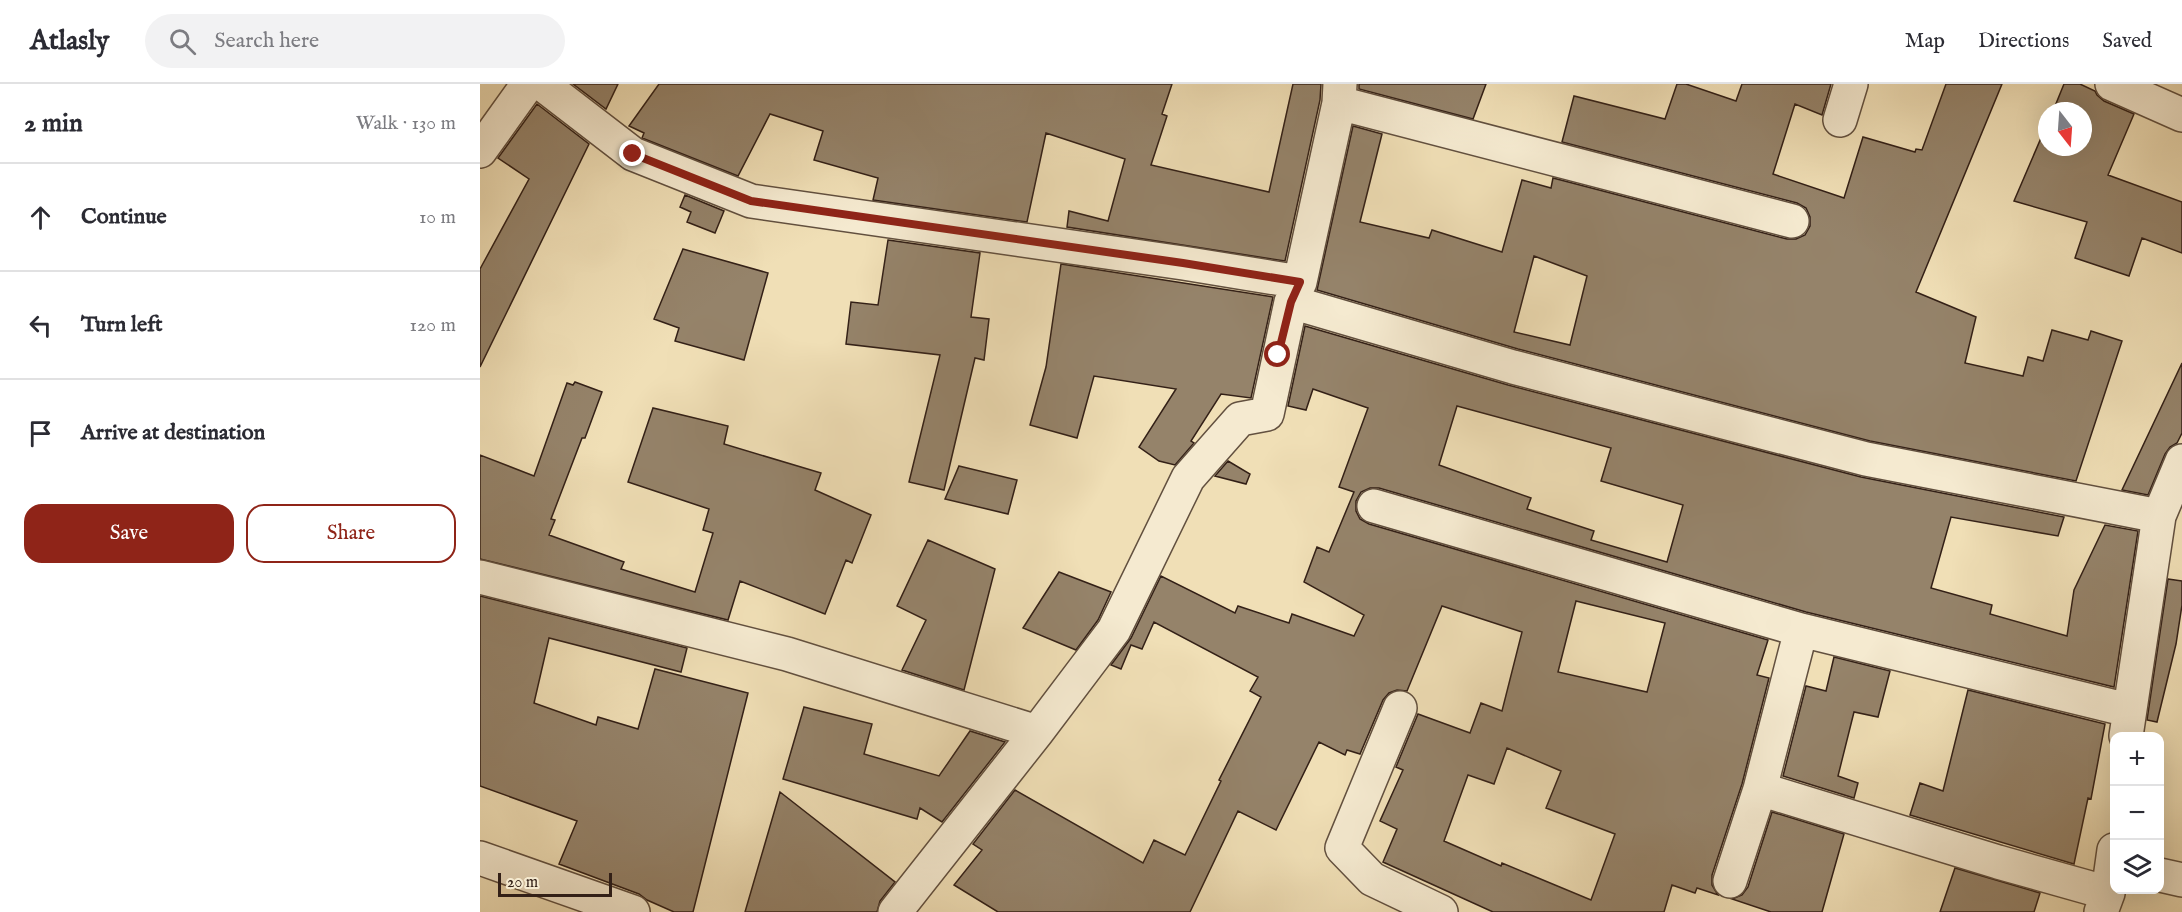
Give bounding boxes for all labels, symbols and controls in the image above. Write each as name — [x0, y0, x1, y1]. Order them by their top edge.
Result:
search box — [145, 14, 565, 68]
text: Atlasly — [30, 24, 109, 59]
icon: search — [166, 25, 199, 58]
text: Search here — [214, 27, 319, 55]
text: Map — [1905, 28, 1945, 55]
text: Directions — [1978, 28, 2069, 55]
text: Saved — [2102, 28, 2152, 55]
north arrow — [2038, 102, 2092, 156]
text: 2 min — [24, 107, 83, 140]
text: Walk · 130 m — [356, 111, 456, 136]
route end — [619, 140, 645, 166]
icon: ahead — [24, 201, 57, 234]
text: Continue — [81, 203, 167, 231]
text: 10 m — [419, 205, 456, 230]
icon: left — [24, 309, 57, 342]
text: Turn left — [81, 311, 163, 339]
text: 120 m — [410, 313, 456, 338]
route start — [1264, 341, 1290, 367]
icon: arrive — [24, 417, 57, 450]
text: Arrive at destination — [81, 419, 265, 447]
button: Save — [24, 504, 234, 563]
button: Share — [246, 504, 456, 563]
map controls — [2110, 732, 2164, 894]
button: + — [2110, 732, 2164, 786]
button: − — [2110, 786, 2164, 840]
button: layers — [2110, 840, 2164, 894]
scale bar — [498, 870, 612, 898]
text: 20 m — [507, 873, 538, 893]

